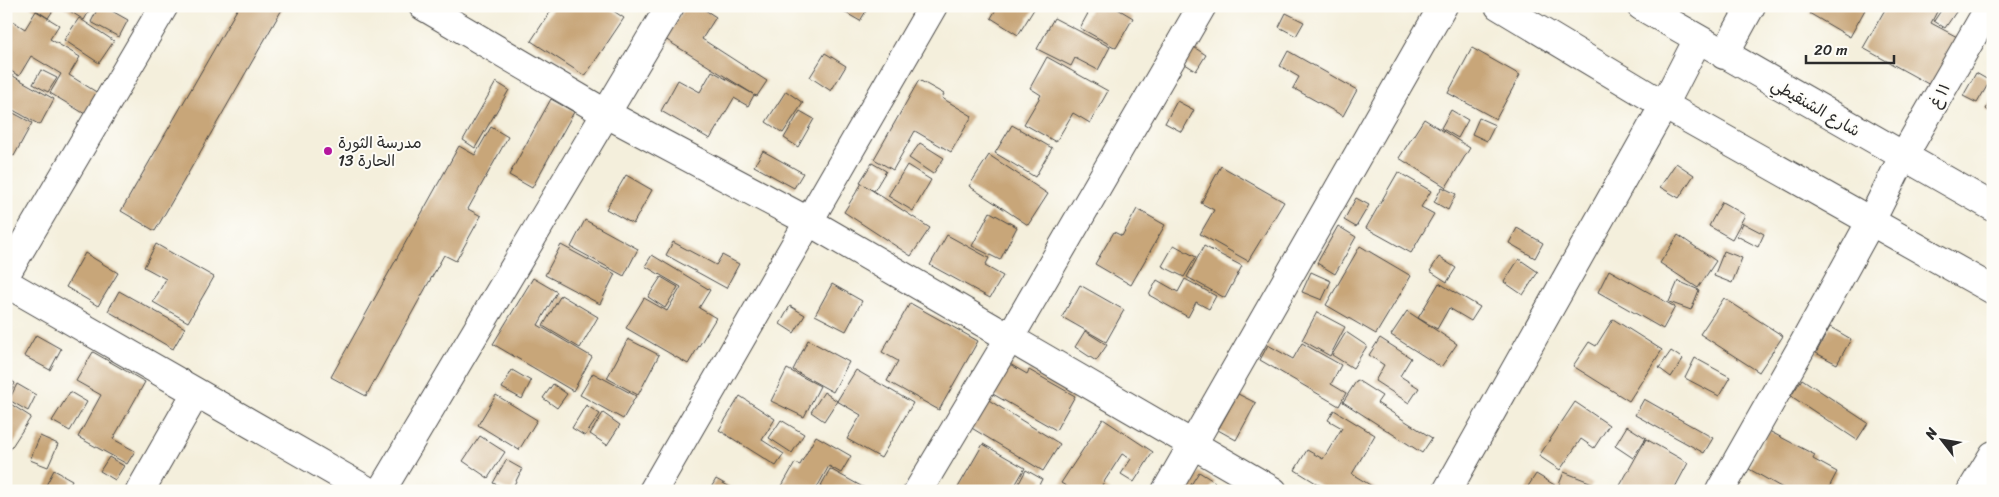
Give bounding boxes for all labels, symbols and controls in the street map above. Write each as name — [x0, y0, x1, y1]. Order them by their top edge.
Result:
scale bar — [1806, 32, 1894, 64]
text: 20 m — [1814, 37, 1848, 63]
street label: شارع الشنقيطي — [1766, 70, 1866, 145]
street label: ١١ غ — [1920, 77, 1958, 114]
place label: مدرسة الثورة الحارة 13 — [338, 128, 422, 175]
marker: مدرسة الثورة الحارة 13 — [322, 145, 334, 157]
north arrow — [1916, 414, 1966, 464]
text: N — [1918, 423, 1945, 445]

